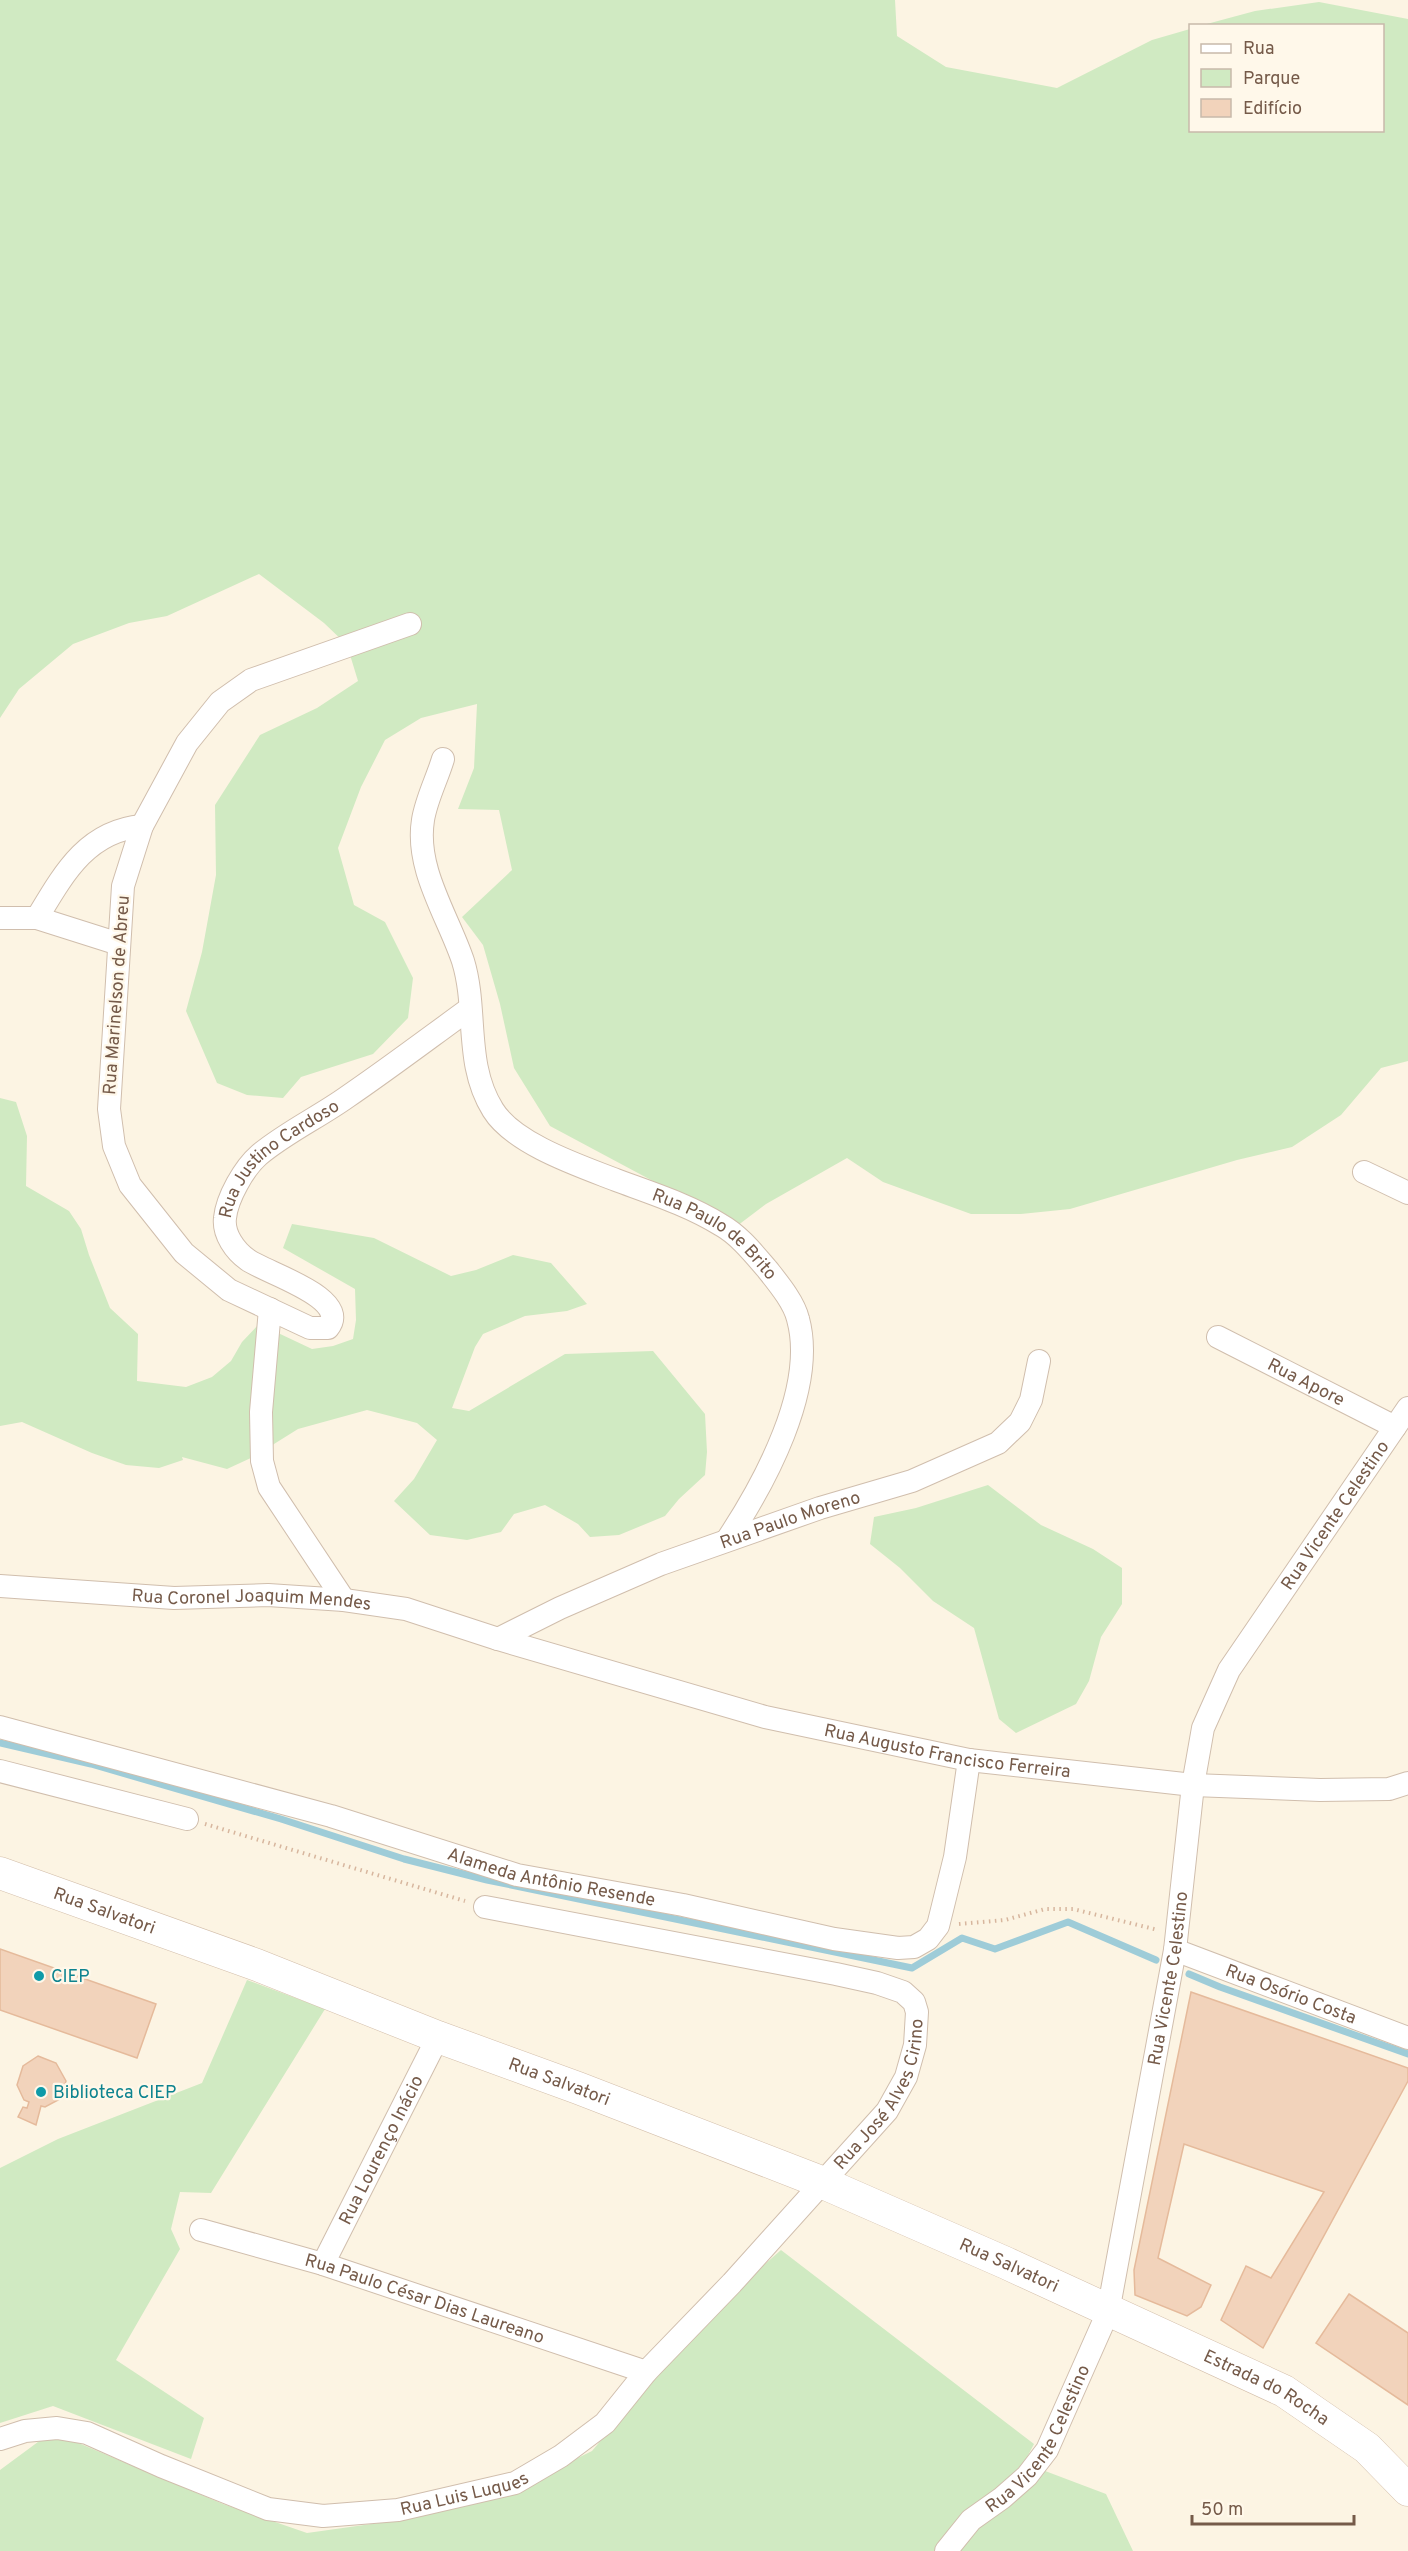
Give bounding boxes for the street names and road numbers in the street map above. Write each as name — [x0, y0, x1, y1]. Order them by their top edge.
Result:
street label: Rua Marinelson de Abreu — [99, 894, 136, 1096]
street label: Rua Justino Cardoso — [215, 1095, 344, 1220]
street label: Rua Paulo de Brito — [649, 1184, 781, 1285]
street label: Rua Apore — [1263, 1354, 1348, 1412]
street label: Rua Vicente Celestino — [1277, 1437, 1395, 1595]
street label: Rua Paulo Moreno — [717, 1487, 863, 1555]
street label: Rua Coronel Joaquim Mendes — [131, 1585, 373, 1617]
street label: Rua Augusto Francisco Ferreira — [822, 1720, 1072, 1784]
street label: Alameda Antônio Resende — [444, 1844, 657, 1913]
street label: Rua Salvatori — [50, 1883, 158, 1941]
street label: Rua Vicente Celestino — [1144, 1890, 1194, 2067]
street label: Rua Osório Costa — [1222, 1960, 1359, 2030]
street label: Rua José Alves Cirino — [830, 2018, 930, 2175]
street label: Rua Salvatori — [505, 2054, 613, 2112]
street label: Rua Lourenço Inácio — [335, 2072, 430, 2229]
street label: Rua Salvatori — [955, 2234, 1062, 2299]
street label: Rua Paulo César Dias Laureano — [302, 2249, 547, 2350]
street label: Estrada do Rocha — [1199, 2345, 1333, 2432]
street label: Rua Vicente Celestino — [982, 2362, 1096, 2519]
street label: Rua Luis Luques — [398, 2467, 533, 2522]

